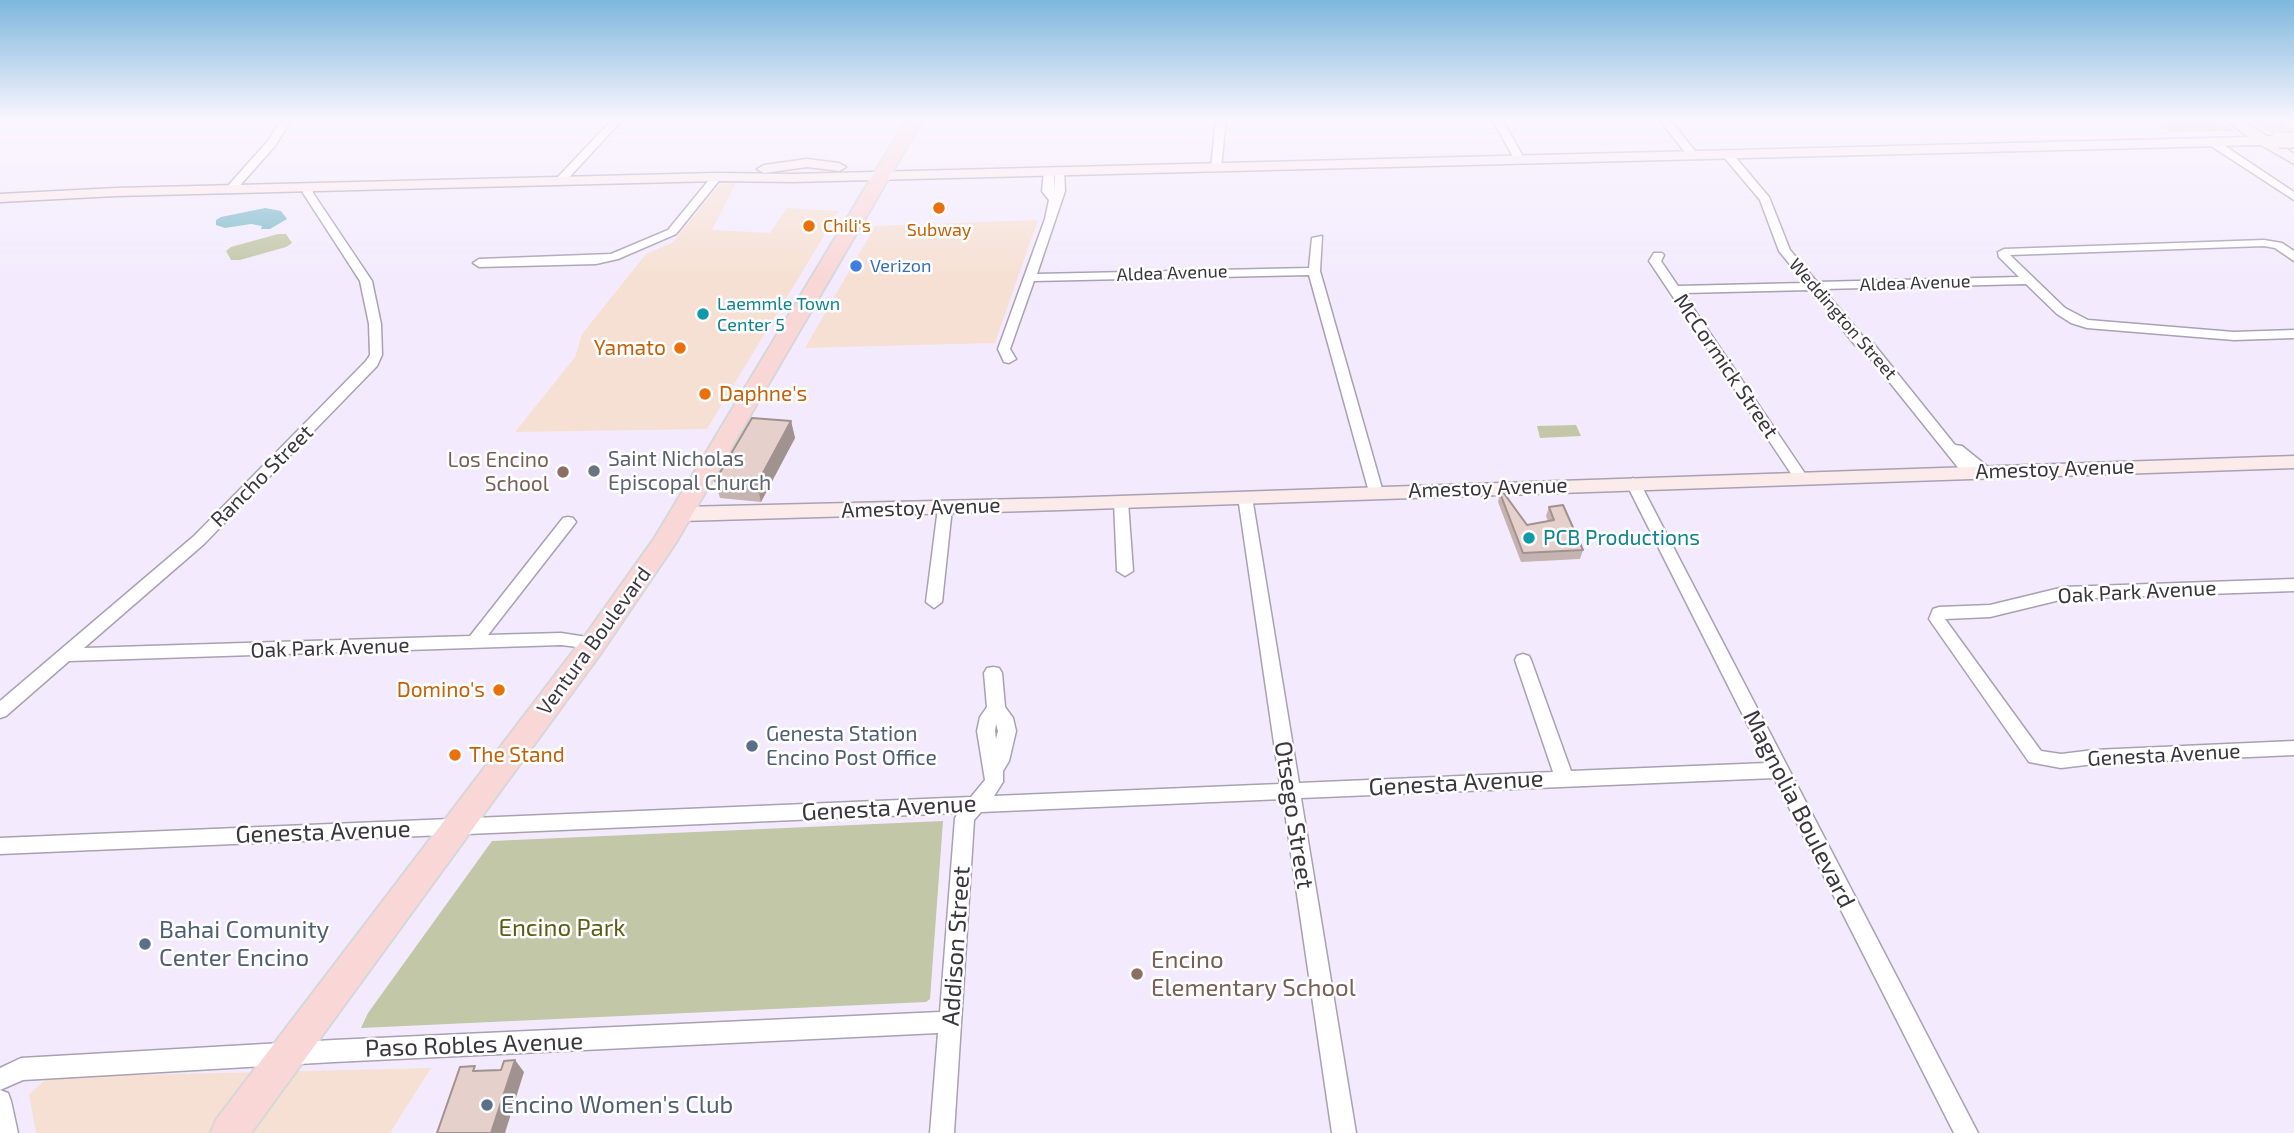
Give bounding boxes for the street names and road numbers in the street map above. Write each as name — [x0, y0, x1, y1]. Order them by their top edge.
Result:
street label: Weddington Street — [1784, 254, 1902, 384]
street label: Aldea Avenue — [1116, 260, 1228, 286]
street label: Aldea Avenue — [1859, 270, 1971, 296]
street label: McCormick Street — [1668, 289, 1784, 443]
street label: Rancho Street — [206, 420, 318, 532]
street label: Amestoy Avenue — [1975, 454, 2135, 484]
street label: Amestoy Avenue — [1408, 473, 1568, 503]
street label: Amestoy Avenue — [841, 493, 1001, 523]
street label: Ventura Boulevard — [532, 562, 656, 720]
street label: Oak Park Avenue — [2057, 575, 2217, 609]
street label: Oak Park Avenue — [250, 633, 410, 663]
street label: Magnolia Boulevard — [1737, 705, 1861, 913]
street label: Genesta Avenue — [2087, 738, 2241, 772]
street label: Otsego Street — [1268, 739, 1320, 891]
street label: Genesta Avenue — [1368, 764, 1544, 802]
street label: Genesta Avenue — [801, 789, 977, 827]
street label: Genesta Avenue — [235, 815, 411, 849]
street label: Addison Street — [936, 865, 976, 1027]
street label: Paso Robles Avenue — [364, 1027, 584, 1063]

